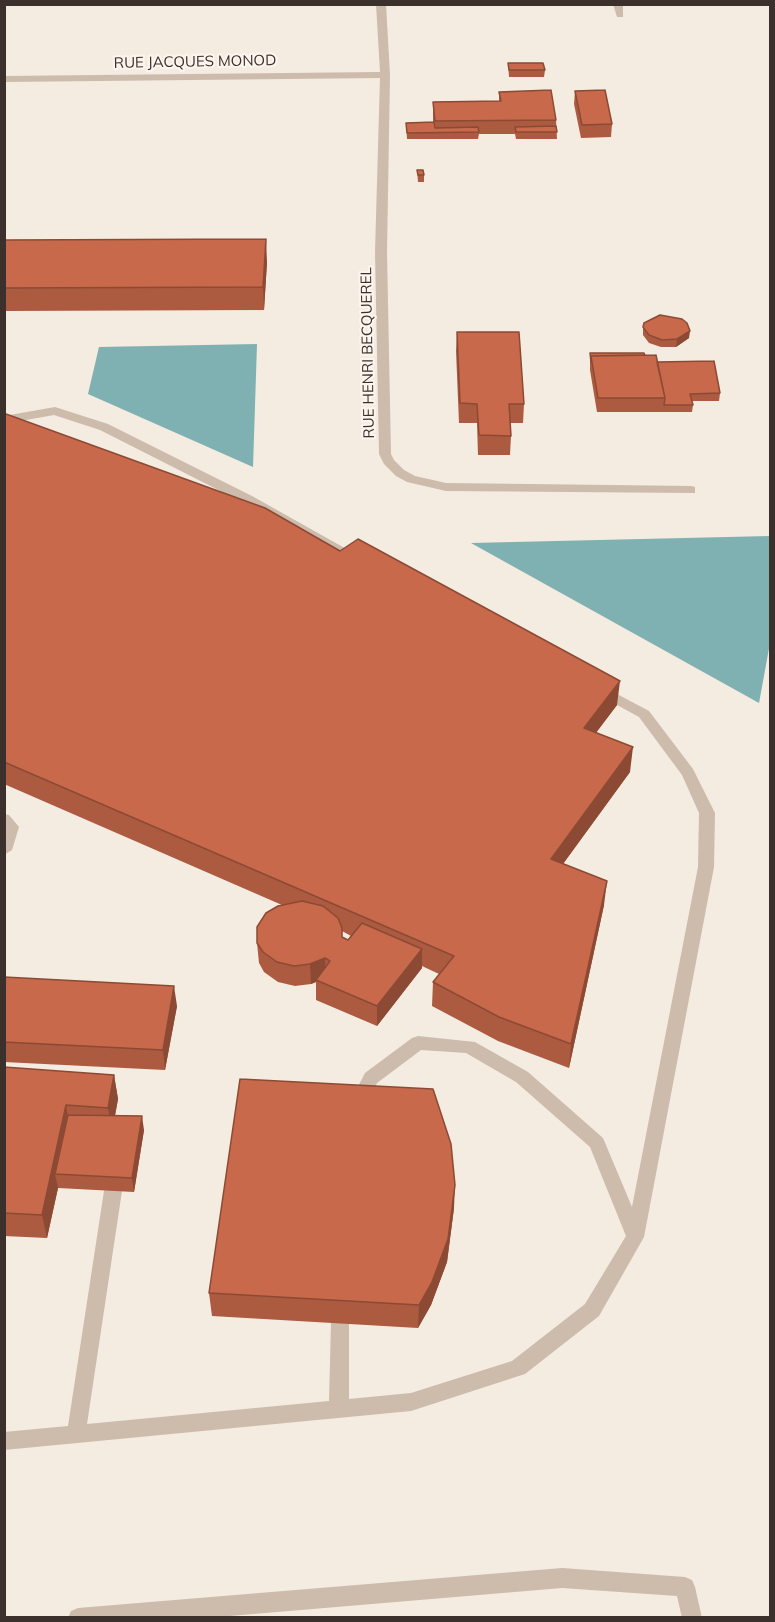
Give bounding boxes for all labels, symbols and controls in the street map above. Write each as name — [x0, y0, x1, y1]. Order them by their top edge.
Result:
street label: RUE JACQUES MONOD — [114, 52, 276, 72]
street label: RUE HENRI BECQUEREL — [358, 267, 378, 439]

